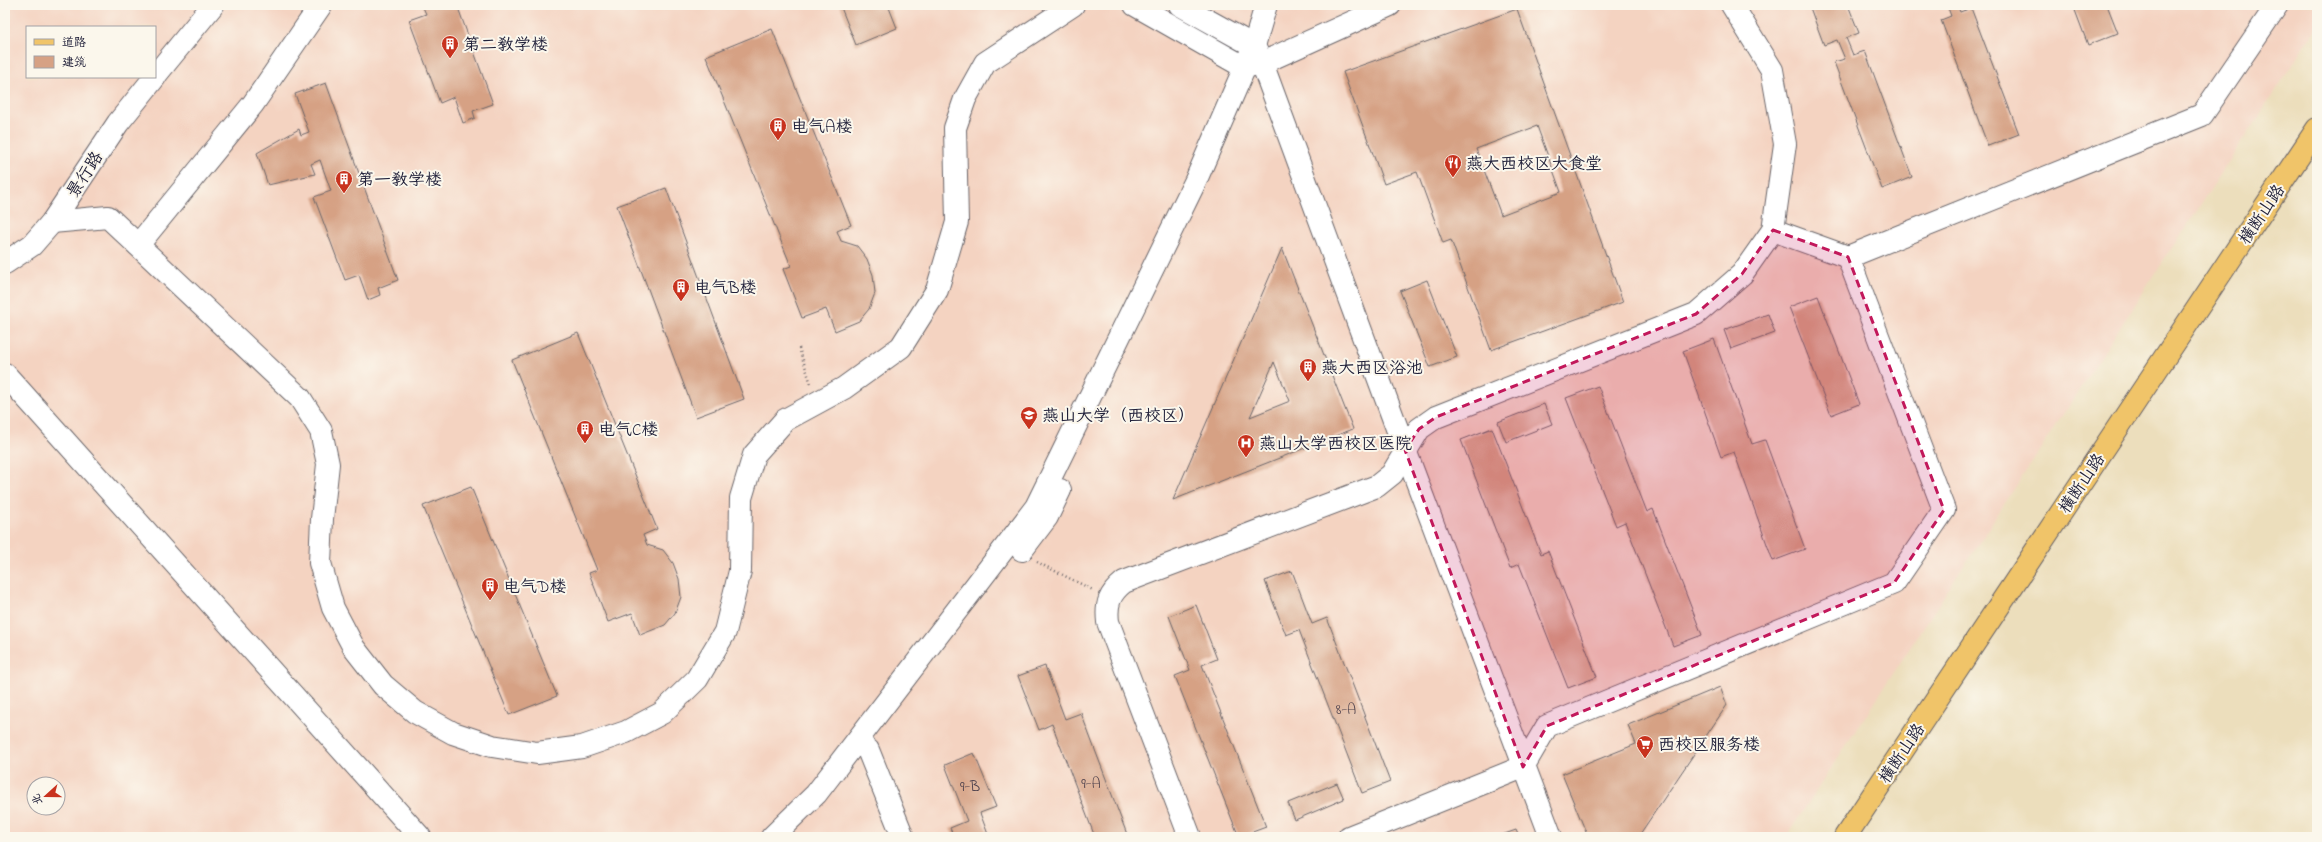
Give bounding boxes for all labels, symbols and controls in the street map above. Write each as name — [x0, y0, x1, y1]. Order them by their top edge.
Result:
legend — [26, 26, 156, 78]
place label: 第二教学楼 — [463, 33, 548, 58]
text: 道路 — [62, 34, 86, 52]
building icon: 第二教学楼 — [440, 34, 460, 59]
text: 建筑 — [62, 54, 86, 72]
place label: 电气A楼 — [791, 115, 852, 140]
building icon: 电气A楼 — [768, 116, 788, 141]
street label: 景行路 — [61, 147, 110, 203]
place label: 燕大西校区大食堂 — [1466, 152, 1602, 177]
restaurant icon: 燕大西校区大食堂 — [1443, 153, 1463, 178]
place label: 第一教学楼 — [357, 168, 442, 193]
building icon: 第一教学楼 — [334, 169, 354, 194]
street label: 横断山路 — [2233, 180, 2292, 250]
place label: 电气B楼 — [694, 276, 756, 301]
building icon: 电气B楼 — [671, 277, 691, 302]
place label: 燕大西区浴池 — [1321, 356, 1423, 381]
building icon: 燕大西区浴池 — [1298, 357, 1318, 382]
place label: 燕山大学（西校区） — [1042, 404, 1195, 429]
school or university icon: 燕山大学（西校区） — [1019, 405, 1039, 430]
place label: 电气C楼 — [598, 418, 658, 443]
building icon: 电气C楼 — [575, 419, 595, 444]
place label: 燕山大学西校区医院 — [1259, 432, 1412, 457]
hospital icon: 燕山大学西校区医院 — [1236, 433, 1256, 458]
street label: 横断山路 — [2053, 449, 2112, 519]
place label: 电气D楼 — [503, 575, 566, 600]
building icon: 电气D楼 — [480, 576, 500, 601]
house number: 8-A — [1336, 699, 1356, 721]
street label: 横断山路 — [1873, 719, 1932, 789]
place label: 西校区服务楼 — [1658, 733, 1760, 758]
supermarket icon: 西校区服务楼 — [1635, 734, 1655, 759]
house number: 9-A — [1081, 773, 1101, 795]
north arrow — [26, 776, 66, 816]
house number: 9-B — [960, 776, 980, 798]
text: 北 — [28, 791, 47, 807]

